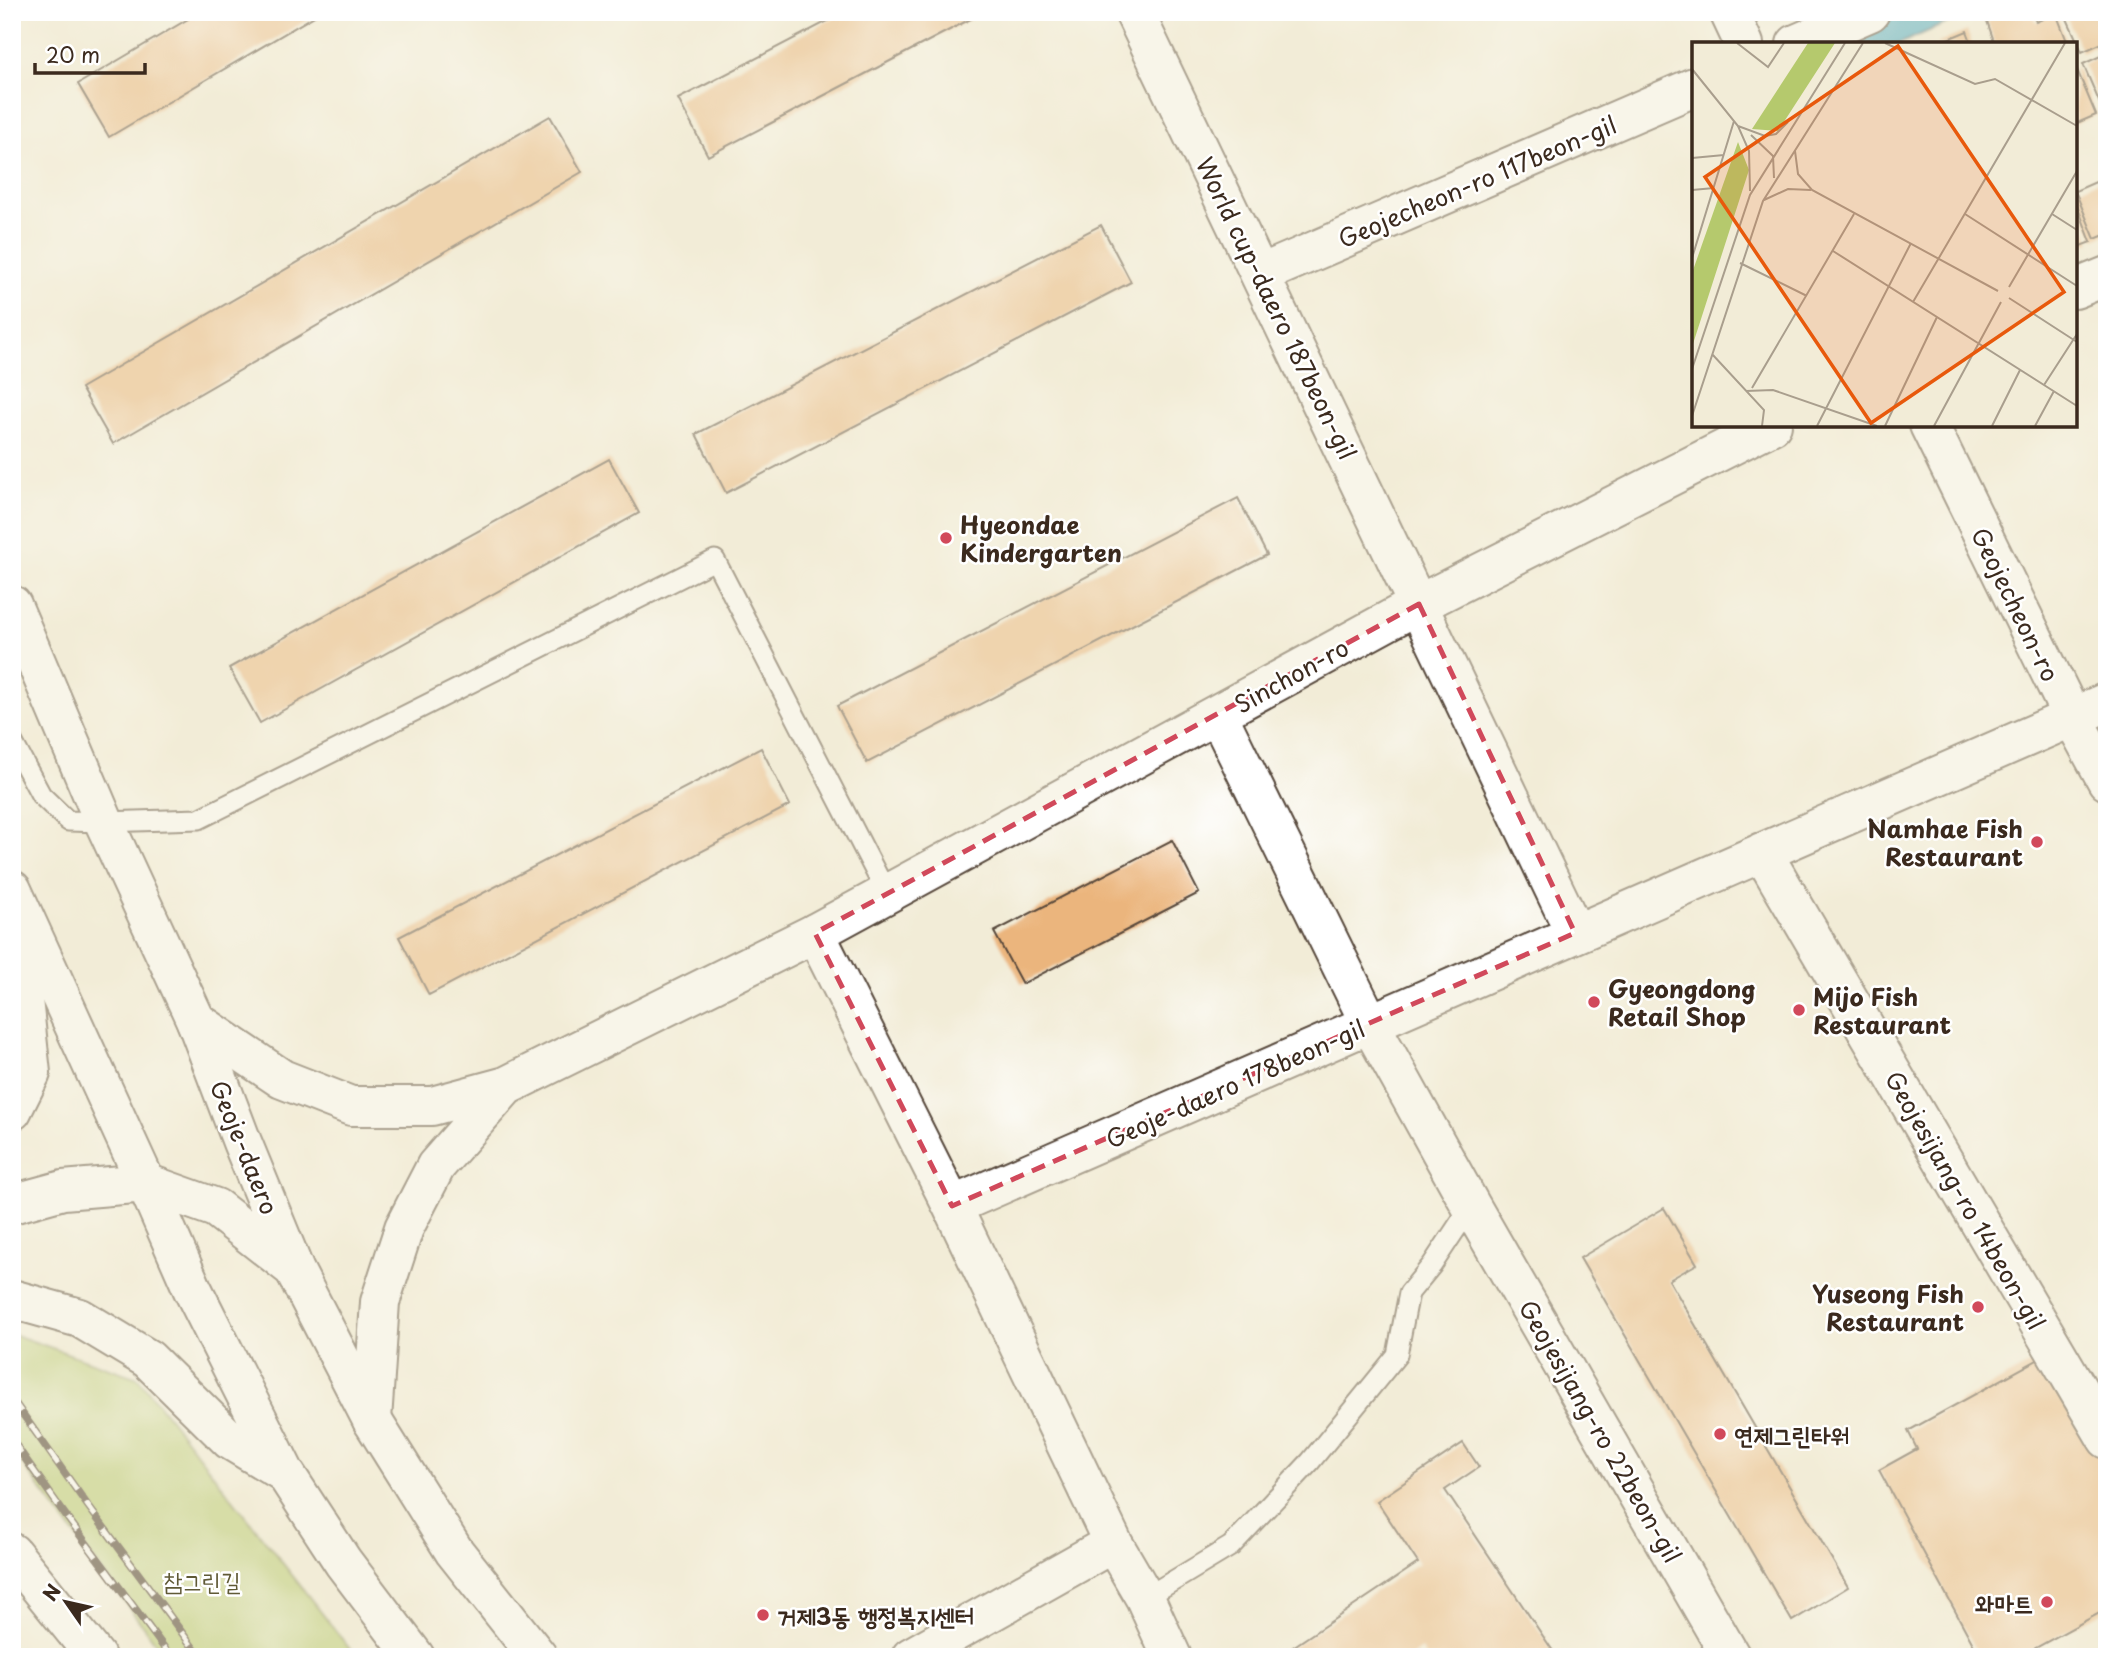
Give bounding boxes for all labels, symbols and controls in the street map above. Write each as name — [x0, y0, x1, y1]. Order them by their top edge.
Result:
scale bar — [35, 32, 145, 76]
text: 20 m — [46, 38, 100, 70]
inset map — [1692, 42, 2077, 427]
street label: Geojecheon-ro 117beon-gil — [1332, 106, 1622, 256]
street label: World cup-daero 187beon-gil — [1188, 151, 1366, 465]
place label: Hyeondae Kindergarten — [960, 506, 1122, 570]
street label: Geojecheon-ro — [1963, 521, 2069, 687]
marker: Hyeondae Kindergarten — [938, 530, 954, 546]
street label: Sinchon-ro — [1227, 629, 1355, 721]
place label: Namhae Fish Restaurant — [1868, 810, 2023, 874]
marker: Namhae Fish Restaurant — [2029, 834, 2045, 850]
place label: Gyeongdong Retail Shop — [1608, 970, 1756, 1034]
place label: Mijo Fish Restaurant — [1813, 978, 1951, 1042]
marker: Gyeongdong Retail Shop — [1586, 994, 1602, 1010]
marker: Mijo Fish Restaurant — [1791, 1002, 1807, 1018]
street label: Geoje-daero 178beon-gil — [1100, 1010, 1370, 1156]
street label: Geojesijang-ro 14beon-gil — [1877, 1064, 2055, 1336]
street label: Geoje-daero — [202, 1074, 288, 1220]
place label: Yuseong Fish Restaurant — [1812, 1275, 1964, 1339]
street label: Geojesijang-ro 22beon-gil — [1511, 1293, 1691, 1569]
marker: Yuseong Fish Restaurant — [1970, 1299, 1986, 1315]
place label: 연제그린타워 — [1734, 1416, 1850, 1452]
marker: 연제그린타워 — [1712, 1426, 1728, 1442]
park label: 참그린길 — [163, 1562, 241, 1598]
north arrow — [32, 1568, 102, 1638]
text: N — [35, 1578, 67, 1606]
place label: 와마트 — [1975, 1584, 2033, 1620]
marker: 와마트 — [2039, 1594, 2055, 1610]
place label: 거제3동 행정복지센터 — [777, 1597, 974, 1633]
marker: 거제3동 행정복지센터 — [755, 1607, 771, 1623]

